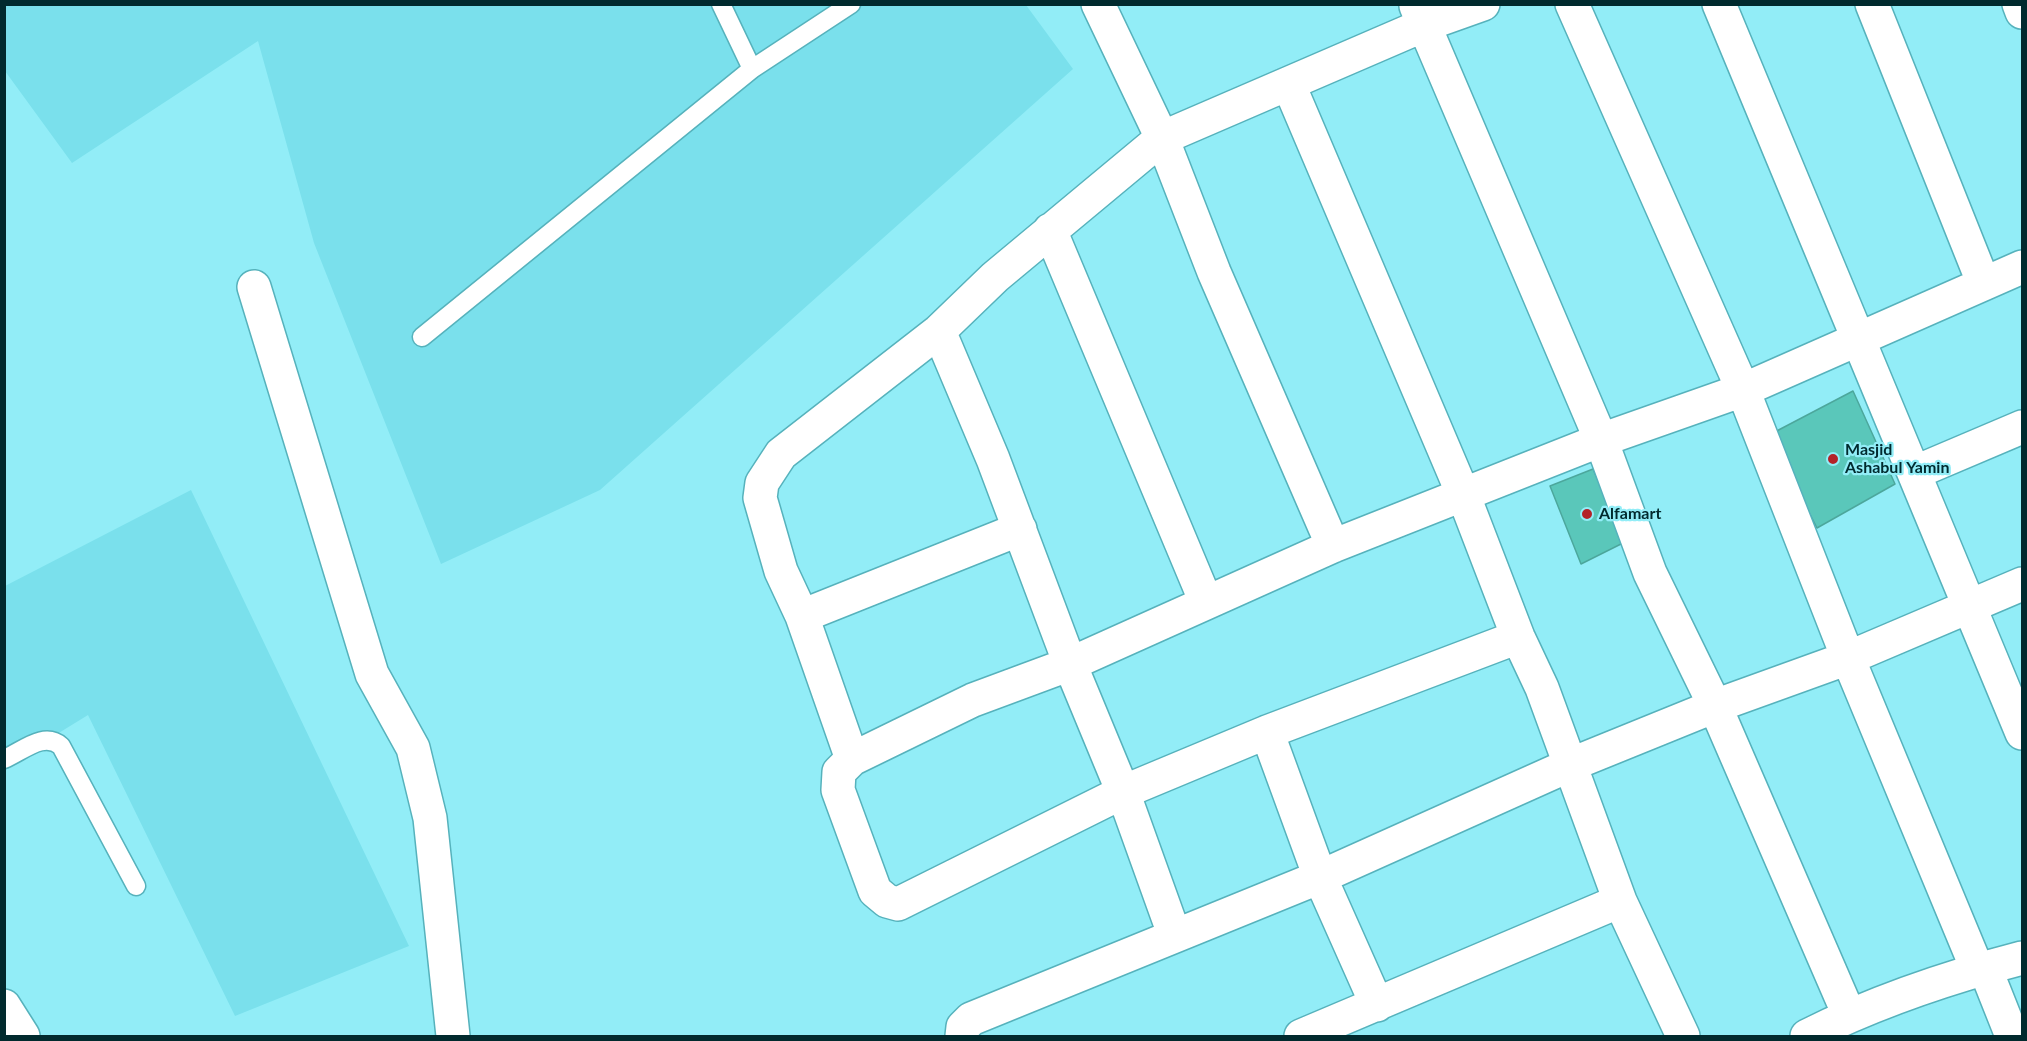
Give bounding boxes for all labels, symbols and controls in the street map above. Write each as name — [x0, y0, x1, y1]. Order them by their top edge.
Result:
place label: Masjid Ashabul Yamin — [1845, 440, 1949, 478]
marker: Masjid Ashabul Yamin — [1826, 452, 1840, 466]
place label: Alfamart — [1599, 504, 1661, 524]
marker: Alfamart — [1580, 507, 1594, 521]

